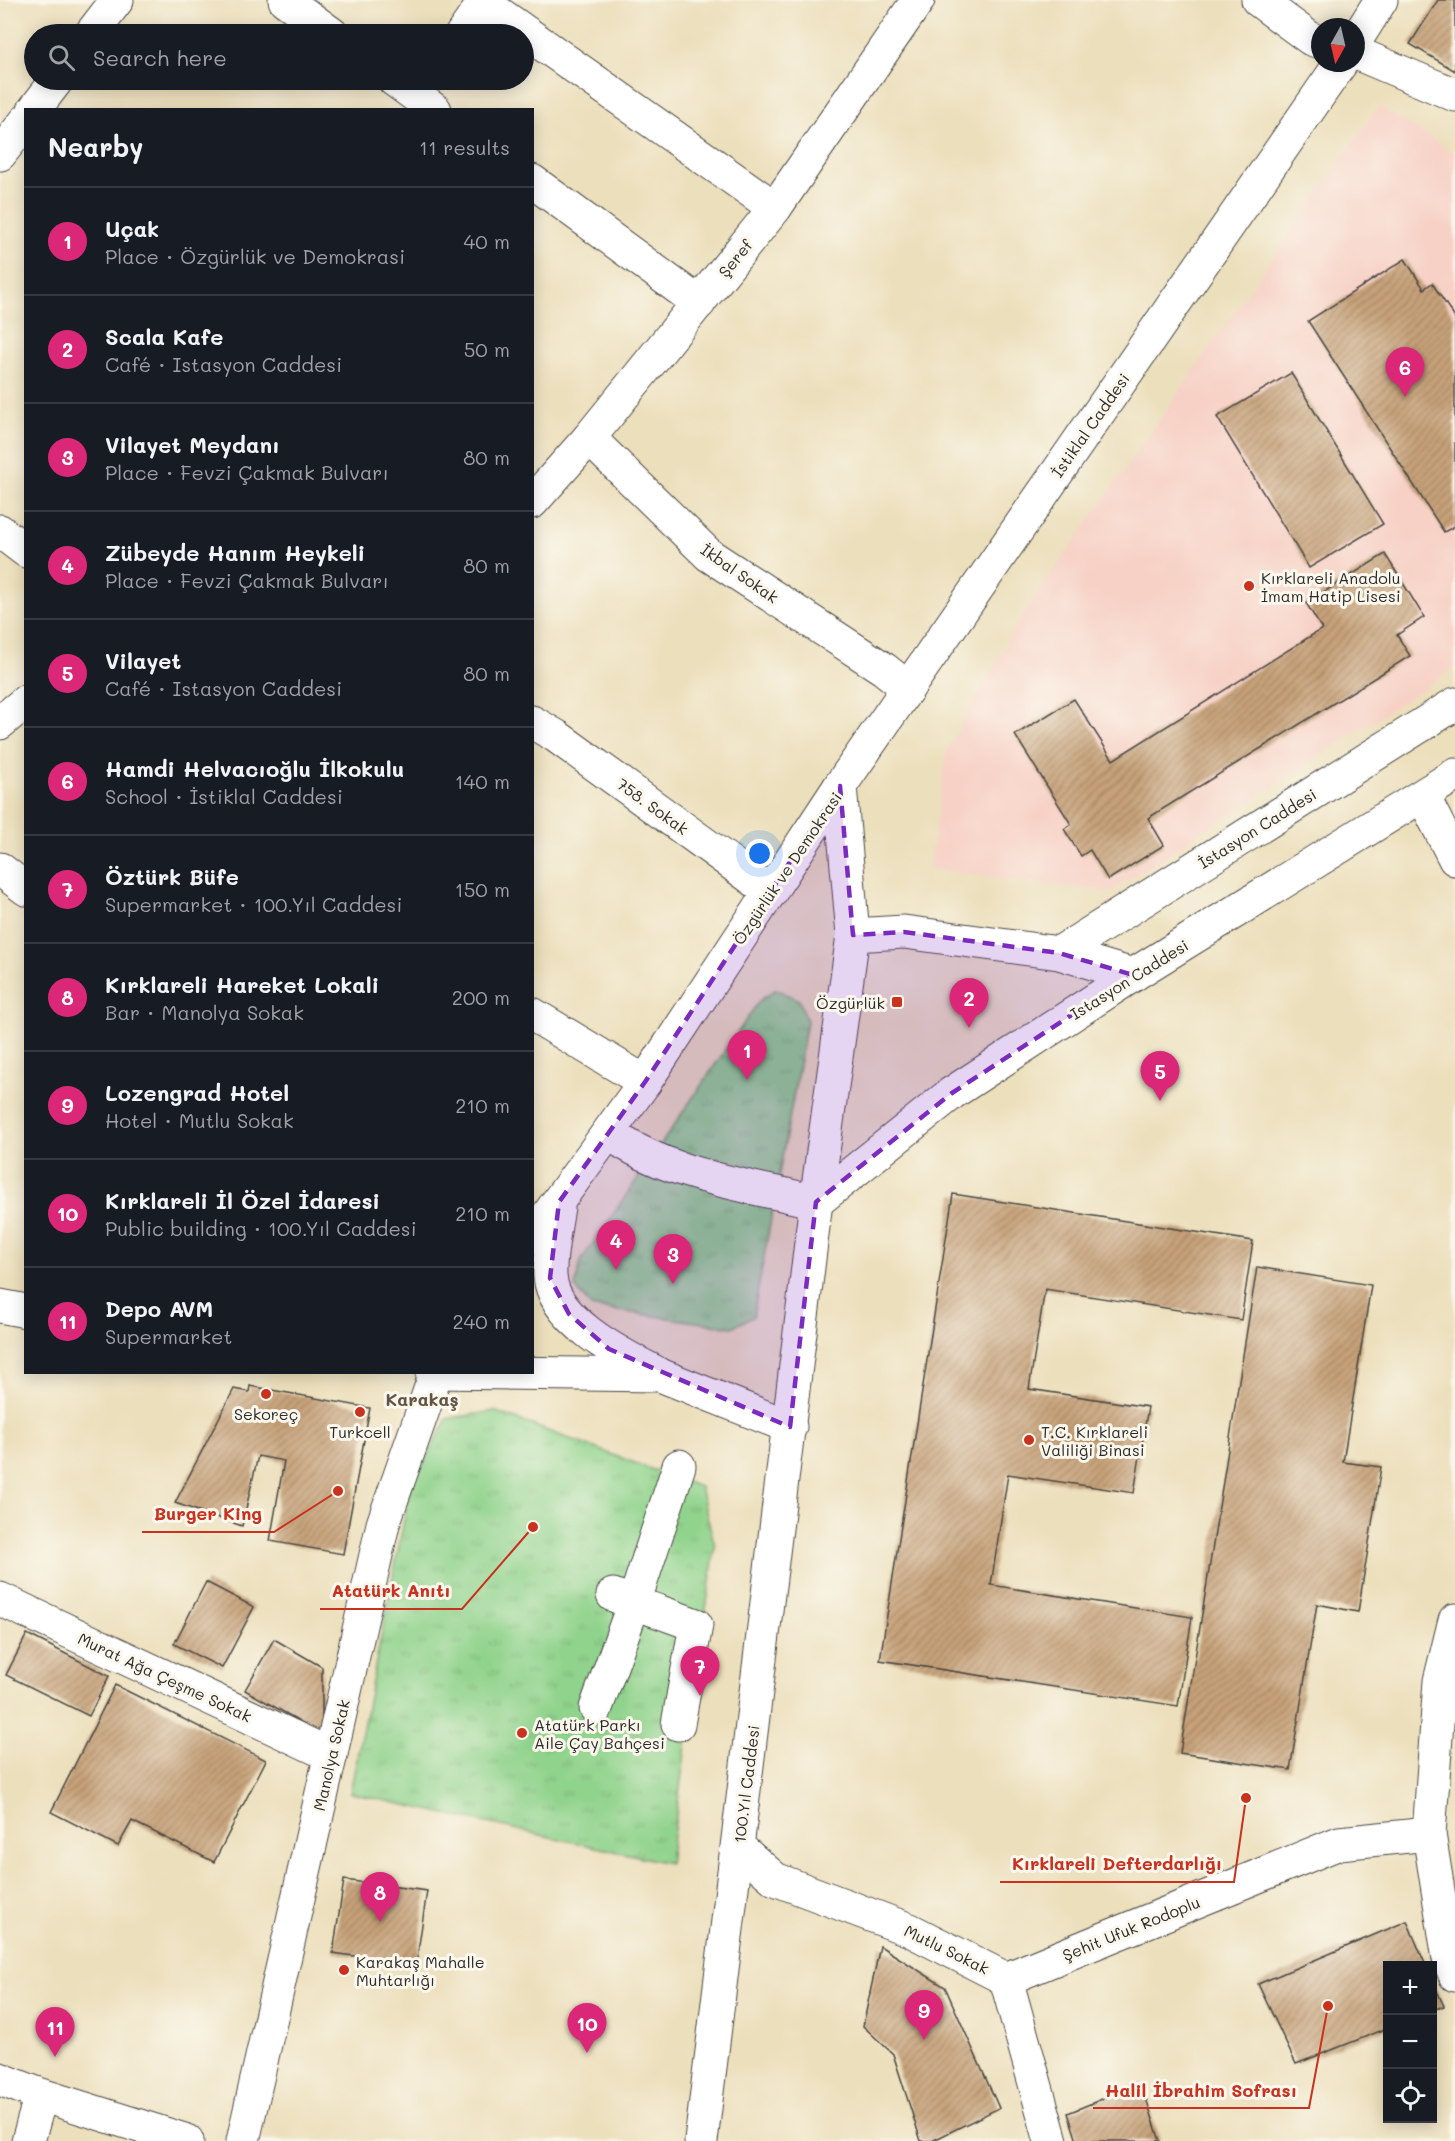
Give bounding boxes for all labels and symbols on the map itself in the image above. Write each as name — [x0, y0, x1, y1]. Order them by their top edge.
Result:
north arrow — [1311, 18, 1365, 72]
street label: Şeref — [713, 234, 757, 281]
pin: 6 — [1386, 348, 1424, 397]
street label: İstiklal Caddesi — [1046, 369, 1134, 481]
street label: İkbal Sokak — [697, 539, 783, 607]
place label: Kırklareli Anadolu İmam Hatip Lisesi — [1261, 567, 1401, 606]
marker: Kırklareli Anadolu İmam Hatip Lisesi — [1242, 579, 1256, 593]
street label: 758. Sokak — [613, 773, 693, 839]
street label: İstasyon Caddesi — [1194, 783, 1320, 873]
street label: Özgürlük ve Demokrasi — [728, 788, 846, 948]
your location — [745, 839, 774, 868]
street label: Istasyon Caddesi — [1066, 934, 1192, 1024]
pin: 2 — [950, 978, 988, 1028]
place label: Özgürlük — [816, 992, 885, 1013]
marker: Özgürlük — [890, 995, 904, 1009]
pin: 1 — [728, 1030, 766, 1080]
pin: 5 — [1140, 1052, 1180, 1101]
pin: 4 — [596, 1220, 636, 1270]
pin: 3 — [654, 1234, 692, 1284]
marker: Sekoreç — [259, 1387, 273, 1401]
district label: Karakaş — [385, 1387, 459, 1411]
place label: Sekoreç — [234, 1403, 298, 1424]
marker: Turkcell — [353, 1405, 367, 1419]
place label: Turkcell — [329, 1421, 391, 1442]
place label: T.C. Kırklareli Valiliği Binasi — [1041, 1421, 1148, 1460]
marker: T.C. Kırklareli Valiliği Binasi — [1022, 1433, 1036, 1447]
callout: Burger King — [142, 1496, 274, 1532]
text: Burger King — [154, 1501, 262, 1525]
callout: Atatürk Anıtı — [320, 1573, 462, 1609]
text: Atatürk Anıtı — [332, 1578, 450, 1602]
street label: Murat Ağa Çeşme Sokak — [75, 1627, 255, 1727]
pin: 7 — [680, 1646, 720, 1696]
street label: Manolya Sokak — [308, 1697, 354, 1813]
place label: Atatürk Parkı Aile Çay Bahçesi — [534, 1714, 665, 1753]
street label: 100.Yıl Caddesi — [728, 1724, 764, 1844]
marker: Atatürk Parkı Aile Çay Bahçesi — [515, 1726, 529, 1740]
callout: Kırklareli Defterdarlığı — [1000, 1846, 1234, 1882]
text: Kırklareli Defterdarlığı — [1012, 1851, 1222, 1875]
pin: 8 — [360, 1872, 400, 1922]
street label: Şehit Ufuk Rodoplu — [1059, 1891, 1203, 1965]
street label: Mutlu Sokak — [901, 1919, 993, 1979]
place label: Karakaş Mahalle Muhtarlığı — [356, 1951, 485, 1990]
marker: Karakaş Mahalle Muhtarlığı — [337, 1963, 351, 1977]
pin: 9 — [904, 1990, 944, 2040]
pin: 10 — [568, 2004, 606, 2053]
pin: 11 — [36, 2008, 74, 2057]
callout: Halil İbrahim Sofrası — [1093, 2072, 1309, 2108]
text: Halil İbrahim Sofrası — [1105, 2078, 1297, 2102]

